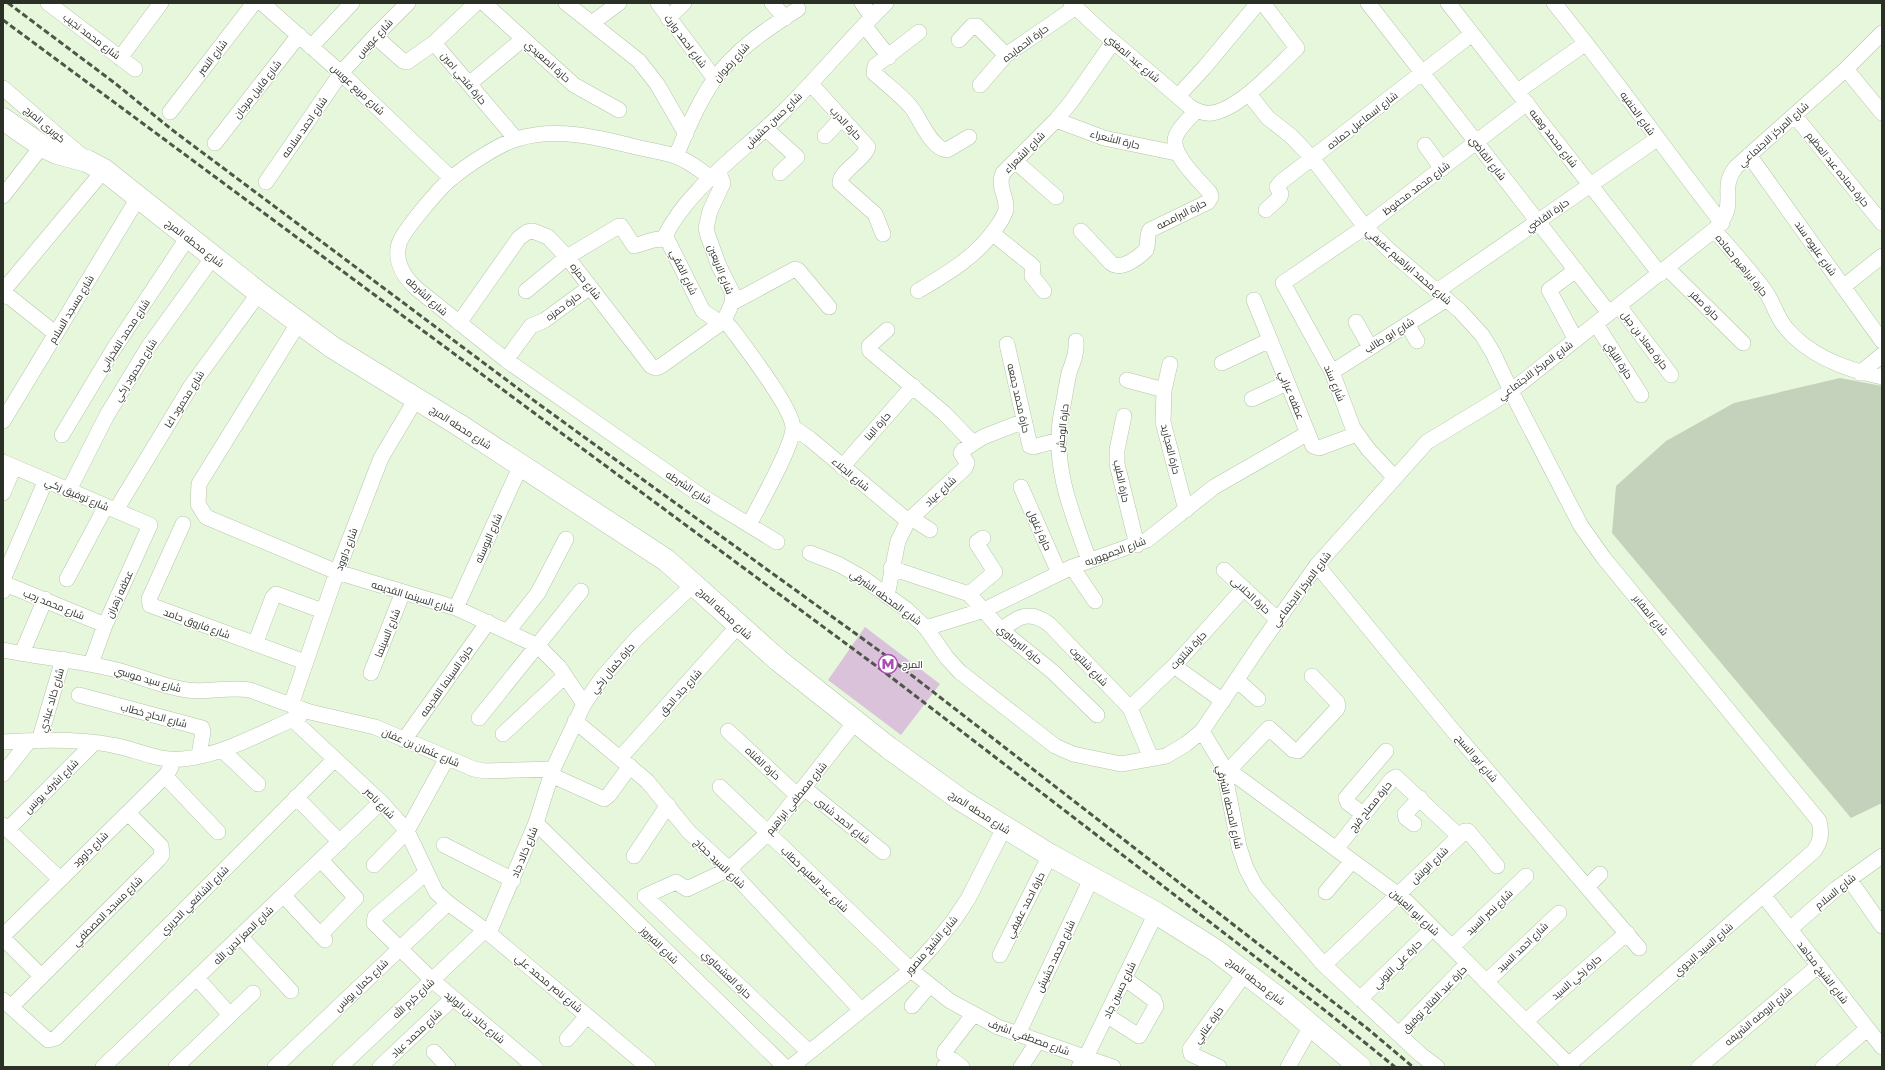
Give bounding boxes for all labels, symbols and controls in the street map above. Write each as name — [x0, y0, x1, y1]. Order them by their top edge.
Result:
street label: شارع محمد نجيب — [60, 11, 123, 62]
street label: شارع احمد وارث — [661, 12, 710, 70]
street label: شارع عويس — [353, 16, 396, 61]
street label: حارة الحمايده — [1000, 22, 1051, 65]
street label: شارع عبد المغني — [1102, 32, 1163, 86]
street label: شارع النصر — [194, 37, 230, 78]
street label: حارة الصعيدي — [522, 38, 573, 86]
street label: شارع رضوان — [711, 40, 752, 84]
street label: حارة فتحي امين — [437, 49, 489, 108]
street label: شارع قابيل مرجان — [231, 58, 284, 121]
street label: شارع مربع عويس — [328, 61, 387, 118]
street label: شارع اسماعيل حماده — [1324, 89, 1400, 152]
street label: شارع الحنفيه — [1617, 89, 1658, 138]
street label: شارع حسن حشيش — [742, 90, 805, 151]
street label: شارع احمد سلامه — [279, 94, 330, 160]
street label: شارع المركز الاجتماعي — [1735, 99, 1812, 170]
street label: كوبرى المرج — [22, 103, 68, 146]
street label: حارة الدرب — [827, 104, 864, 143]
street label: شارع محمد وهبه — [1527, 106, 1580, 170]
street label: حارة الشعراء — [1089, 127, 1141, 152]
street label: شارع الشعراء — [1001, 129, 1048, 176]
street label: حارة حماده عبد العظيم — [1803, 129, 1872, 210]
street label: شارع القاضي — [1466, 134, 1509, 184]
street label: شارع محمد محفوظ — [1380, 159, 1452, 218]
street label: حارة البرامصه — [1154, 196, 1208, 233]
street label: حارة القاضي — [1523, 196, 1572, 236]
street label: شارع محطه المرج — [163, 216, 227, 270]
street label: شارع عليوه سند — [1792, 218, 1839, 278]
street label: شارع محمد ابراهيم عفيفي — [1362, 225, 1454, 308]
street label: حارة ابراهيم حماده — [1712, 232, 1771, 300]
street label: شارع الاربعين — [705, 242, 736, 296]
street label: شارع الفقي — [666, 247, 700, 297]
street label: شارع حمزه — [567, 260, 604, 302]
street label: شارع مسجد السلام — [46, 273, 98, 346]
street label: شارع الشرطه — [403, 274, 450, 319]
street label: حارة صقر — [1686, 287, 1722, 323]
street label: حارة حمزه — [543, 289, 583, 324]
street label: شارع محمد الفخراني — [96, 297, 153, 374]
street label: حارة معاذ بن جبل — [1618, 309, 1671, 372]
street label: شارع ابو طالب — [1362, 315, 1417, 356]
street label: شارع محمود زكي — [111, 336, 161, 405]
street label: شارع المركز الاجتماعي — [1495, 338, 1576, 404]
street label: حارة الليثي — [1601, 339, 1635, 382]
street label: حارة محمد جمعه — [1004, 362, 1033, 434]
street label: شارع سند — [1321, 363, 1348, 403]
street label: شارع محمود اغا — [162, 368, 207, 430]
street label: عطفه عرابي — [1275, 369, 1307, 422]
street label: شارع محطه المرج — [428, 403, 494, 452]
street label: حارة الوحش — [1053, 403, 1071, 453]
street label: حارة البنا — [861, 409, 893, 443]
street label: حارة العجاريد — [1158, 423, 1183, 476]
street label: شارع الجلاء — [829, 455, 872, 494]
street label: حارة الطيب — [1111, 459, 1132, 504]
street label: شارع الشرطه — [663, 468, 714, 507]
street label: شارع عياد — [922, 474, 959, 509]
street label: شارع توفيق زكي — [42, 475, 111, 515]
street label: حارة زغلول — [1025, 508, 1054, 553]
street label: شارع البوسته — [472, 511, 505, 565]
street label: شارع داوود — [332, 526, 361, 572]
street label: شارع الجمهوريه — [1083, 534, 1148, 569]
street label: شارع المركز الاجتماعي — [1269, 549, 1335, 630]
street label: شارع المحطه الشرقي — [847, 567, 924, 629]
street label: عطفه زهران — [103, 568, 136, 620]
street label: حارة الحلابى — [1228, 574, 1273, 617]
street label: شارع السينما القديمه — [370, 578, 456, 615]
street label: شارع محطه المرج — [694, 584, 755, 642]
street label: شارع محمد رجب — [21, 586, 86, 623]
street label: شارع المقابر — [1630, 591, 1671, 638]
street label: شارع فاروق حامد — [162, 605, 232, 642]
street label: شارع السينما — [372, 607, 403, 659]
street label: حارة البرماوي — [994, 622, 1045, 668]
street label: حارة شلتوت — [1167, 629, 1209, 672]
street label: حارة كمال زكي — [587, 640, 638, 697]
street label: حارة السينما القديمه — [417, 643, 476, 719]
street label: شارع شلتوت — [1067, 644, 1111, 689]
metro station icon: المرج — [877, 653, 899, 675]
place label: المرج — [902, 658, 923, 671]
street label: شارع سيد موسي — [113, 664, 183, 696]
street label: شارع خالد عبادي — [36, 667, 68, 734]
street label: شارع جاد الحق — [656, 667, 705, 718]
street label: شارع الحاج خطاب — [119, 700, 188, 731]
street label: شارع عثمان بن عفان — [380, 725, 462, 770]
street label: شارع ابو السبح — [1453, 732, 1500, 785]
street label: حارة القناه — [743, 744, 783, 783]
street label: شارع اشرف يونس — [21, 756, 81, 816]
street label: شارع مصطفي ابراهيم — [763, 759, 831, 838]
street label: شارع المحطه الشرقي — [1213, 764, 1245, 850]
street label: حارة مصلح فرج — [1346, 779, 1395, 834]
street label: شارع ناصر — [361, 784, 398, 822]
street label: شارع محطه المرج — [947, 788, 1013, 837]
street label: شارع احمد شلبى — [813, 794, 873, 846]
street label: شارع خالد جاد — [508, 825, 541, 880]
street label: شارع داوود — [70, 829, 111, 870]
street label: شارع السيد حجاج — [691, 836, 748, 891]
street label: شارع عبد العليم خطاب — [777, 844, 851, 916]
street label: شارع الونش — [1408, 844, 1451, 887]
street label: شارع الشافعي الحريري — [157, 863, 232, 938]
street label: حارة احمد عفيفي — [1003, 870, 1049, 941]
street label: شارع السلام — [1812, 871, 1859, 913]
street label: شارع مسجد المصطفي — [70, 874, 146, 950]
street label: شارع ابو العينين — [1387, 886, 1442, 939]
street label: شارع نصر السيد — [1463, 887, 1516, 938]
street label: شارع المعز لدين الله — [210, 903, 276, 967]
street label: شارع الشيخ منصور — [902, 913, 960, 978]
street label: شارع محمد حشيش — [1033, 918, 1078, 994]
street label: شارع احمد السيد — [1494, 920, 1551, 975]
street label: شارع السيد البدوي — [1671, 920, 1736, 979]
street label: شارع الفيروز — [637, 923, 681, 967]
street label: حارة علي التوني — [1370, 937, 1425, 992]
street label: شارع الشيخ مجاهد — [1794, 938, 1851, 1006]
street label: حارة العشماوي — [698, 948, 754, 1002]
street label: شارع ناصر محمد علي — [512, 951, 585, 1016]
street label: حارة زكي السيد — [1549, 952, 1605, 1003]
street label: شارع محطه المرج — [1224, 954, 1288, 1008]
street label: شارع كمال يونس — [332, 956, 391, 1014]
street label: شارع حسين جاد — [1100, 960, 1139, 1021]
street label: حارة عبد الفتاح توفيق — [1399, 963, 1470, 1036]
street label: شارع كرم الله — [389, 975, 438, 1022]
street label: شارع الروضه الشريفه — [1722, 984, 1795, 1048]
street label: شارع خالد بن الوليد — [442, 988, 508, 1046]
street label: حارة عتابي — [1191, 1004, 1227, 1047]
street label: شارع محمد عياد — [388, 1006, 445, 1060]
street label: شارع مصطفي اشرف — [986, 1017, 1071, 1059]

